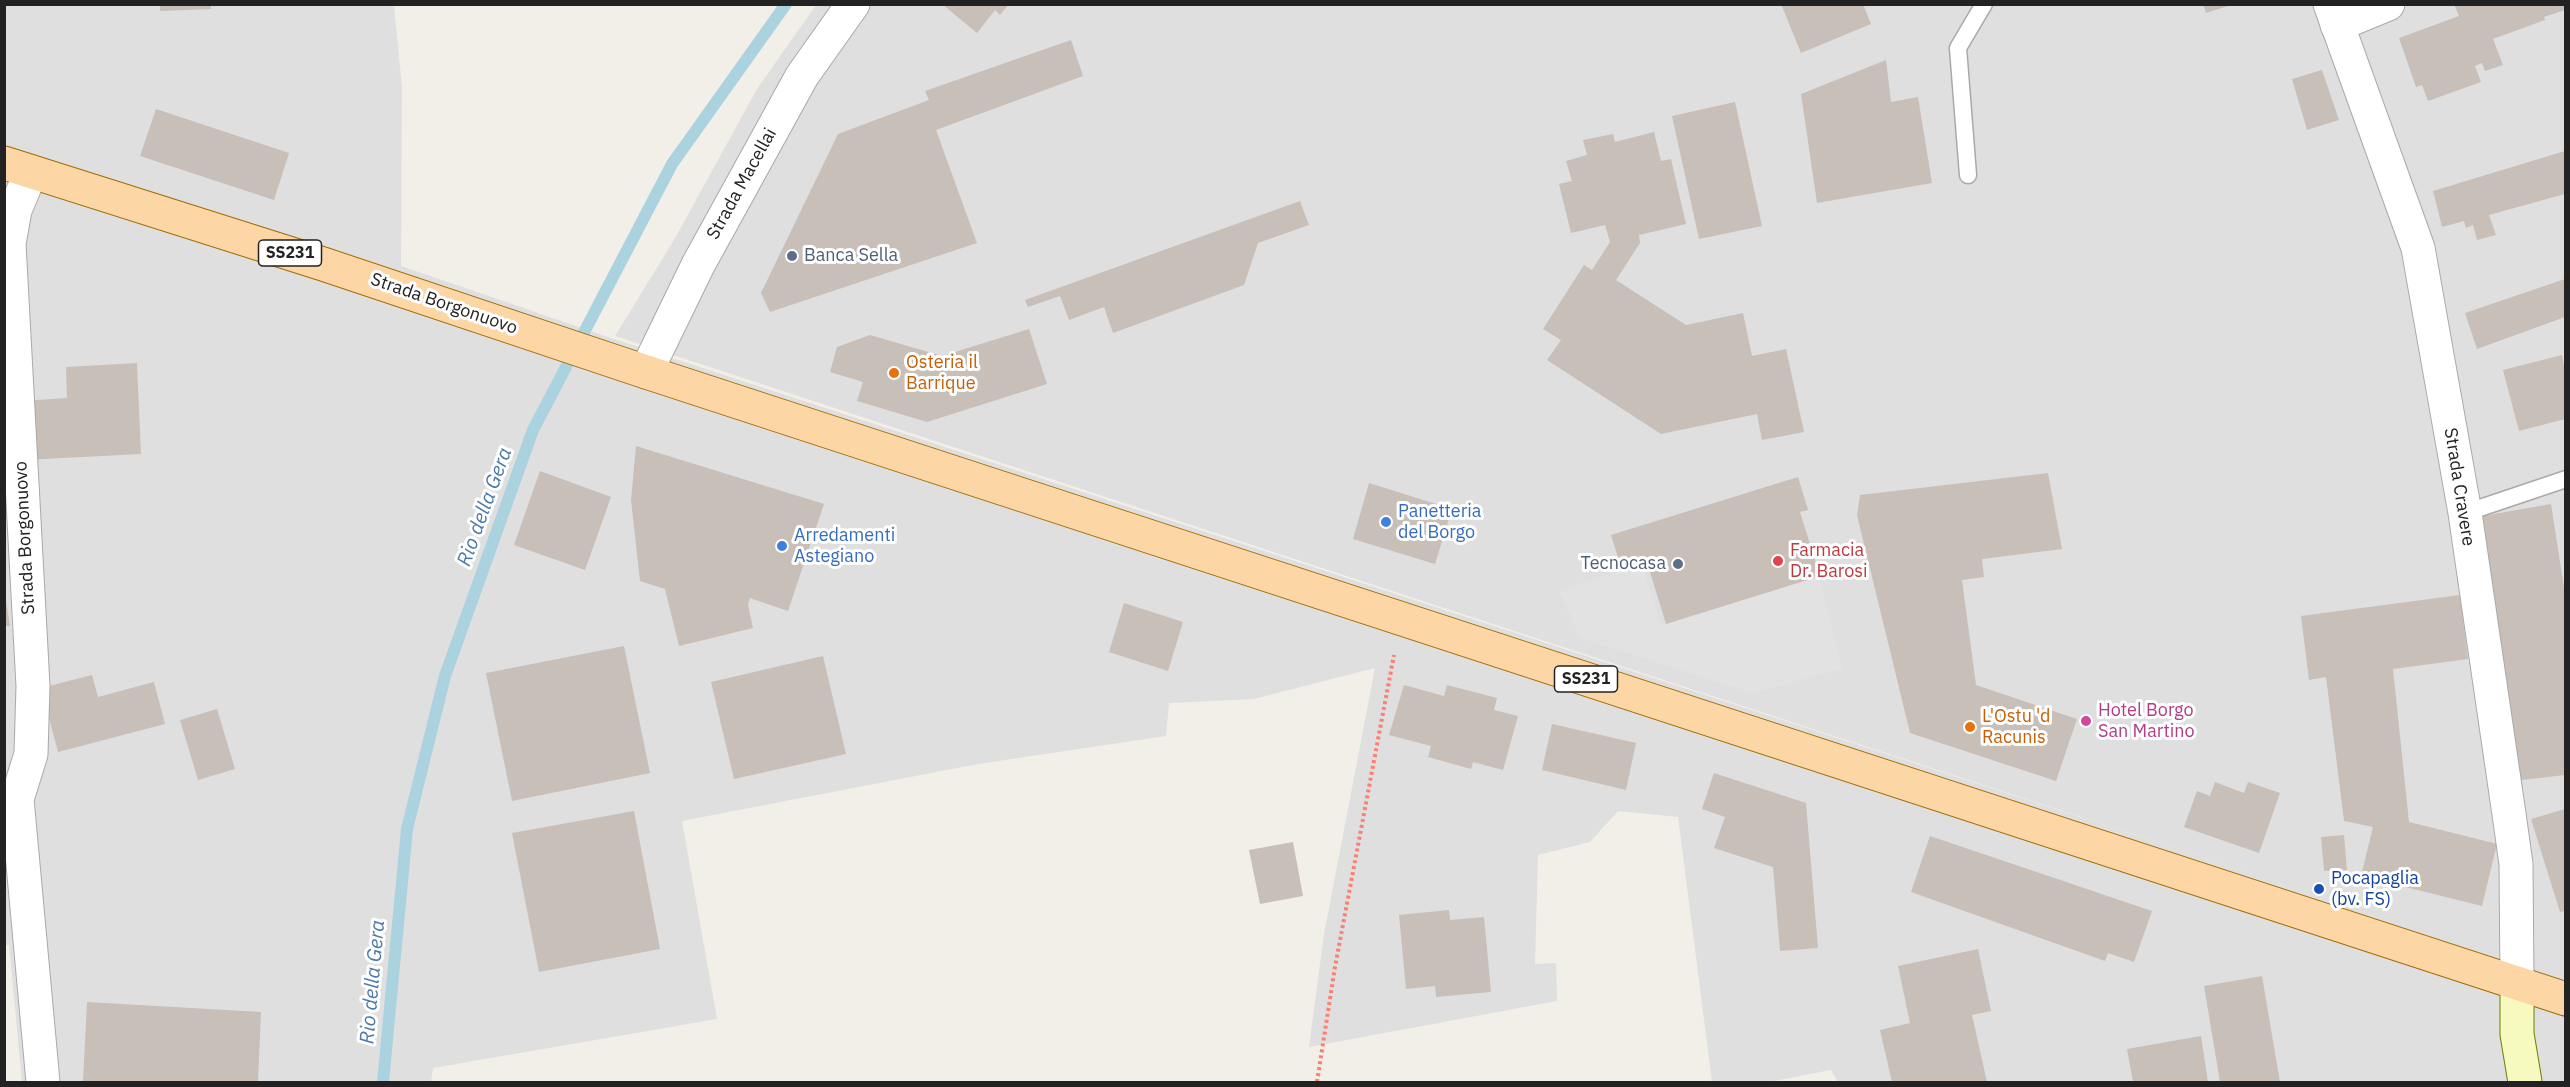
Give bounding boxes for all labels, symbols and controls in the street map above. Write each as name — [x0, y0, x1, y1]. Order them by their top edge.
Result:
street label: Strada Macellai — [702, 124, 782, 244]
road number: SS231 — [258, 240, 322, 266]
place label: Banca Sella — [804, 245, 898, 267]
marker: Banca Sella — [785, 249, 799, 263]
street label: Strada Borgonuovo — [368, 269, 520, 339]
place label: Osteria il Barrique — [906, 352, 978, 394]
marker: Osteria il Barrique — [887, 366, 901, 380]
street label: Strada Cravere — [2439, 426, 2479, 548]
water label: Rio della Gera — [452, 444, 518, 570]
street label: Strada Borgonuovo — [10, 461, 40, 615]
place label: Panetteria del Borgo — [1398, 501, 1481, 544]
marker: Panetteria del Borgo — [1379, 515, 1393, 529]
place label: Arredamenti Astegiano — [794, 525, 895, 568]
marker: Arredamenti Astegiano — [775, 539, 789, 553]
place label: Farmacia Dr. Barosi — [1790, 540, 1868, 582]
place label: Tecnocasa — [1581, 553, 1666, 575]
marker: Farmacia Dr. Barosi — [1771, 554, 1785, 568]
marker: Tecnocasa — [1671, 557, 1685, 571]
road number: SS231 — [1554, 666, 1618, 692]
place label: Hotel Borgo San Martino — [2098, 700, 2195, 742]
place label: L'Ostu 'd Racunis — [1982, 706, 2051, 748]
marker: Hotel Borgo San Martino — [2079, 714, 2093, 728]
marker: L'Ostu 'd Racunis — [1963, 720, 1977, 734]
place label: Pocapaglia (bv. FS) — [2331, 868, 2419, 910]
marker: Pocapaglia (bv. FS) — [2312, 882, 2326, 896]
water label: Rio della Gera — [356, 919, 390, 1045]

